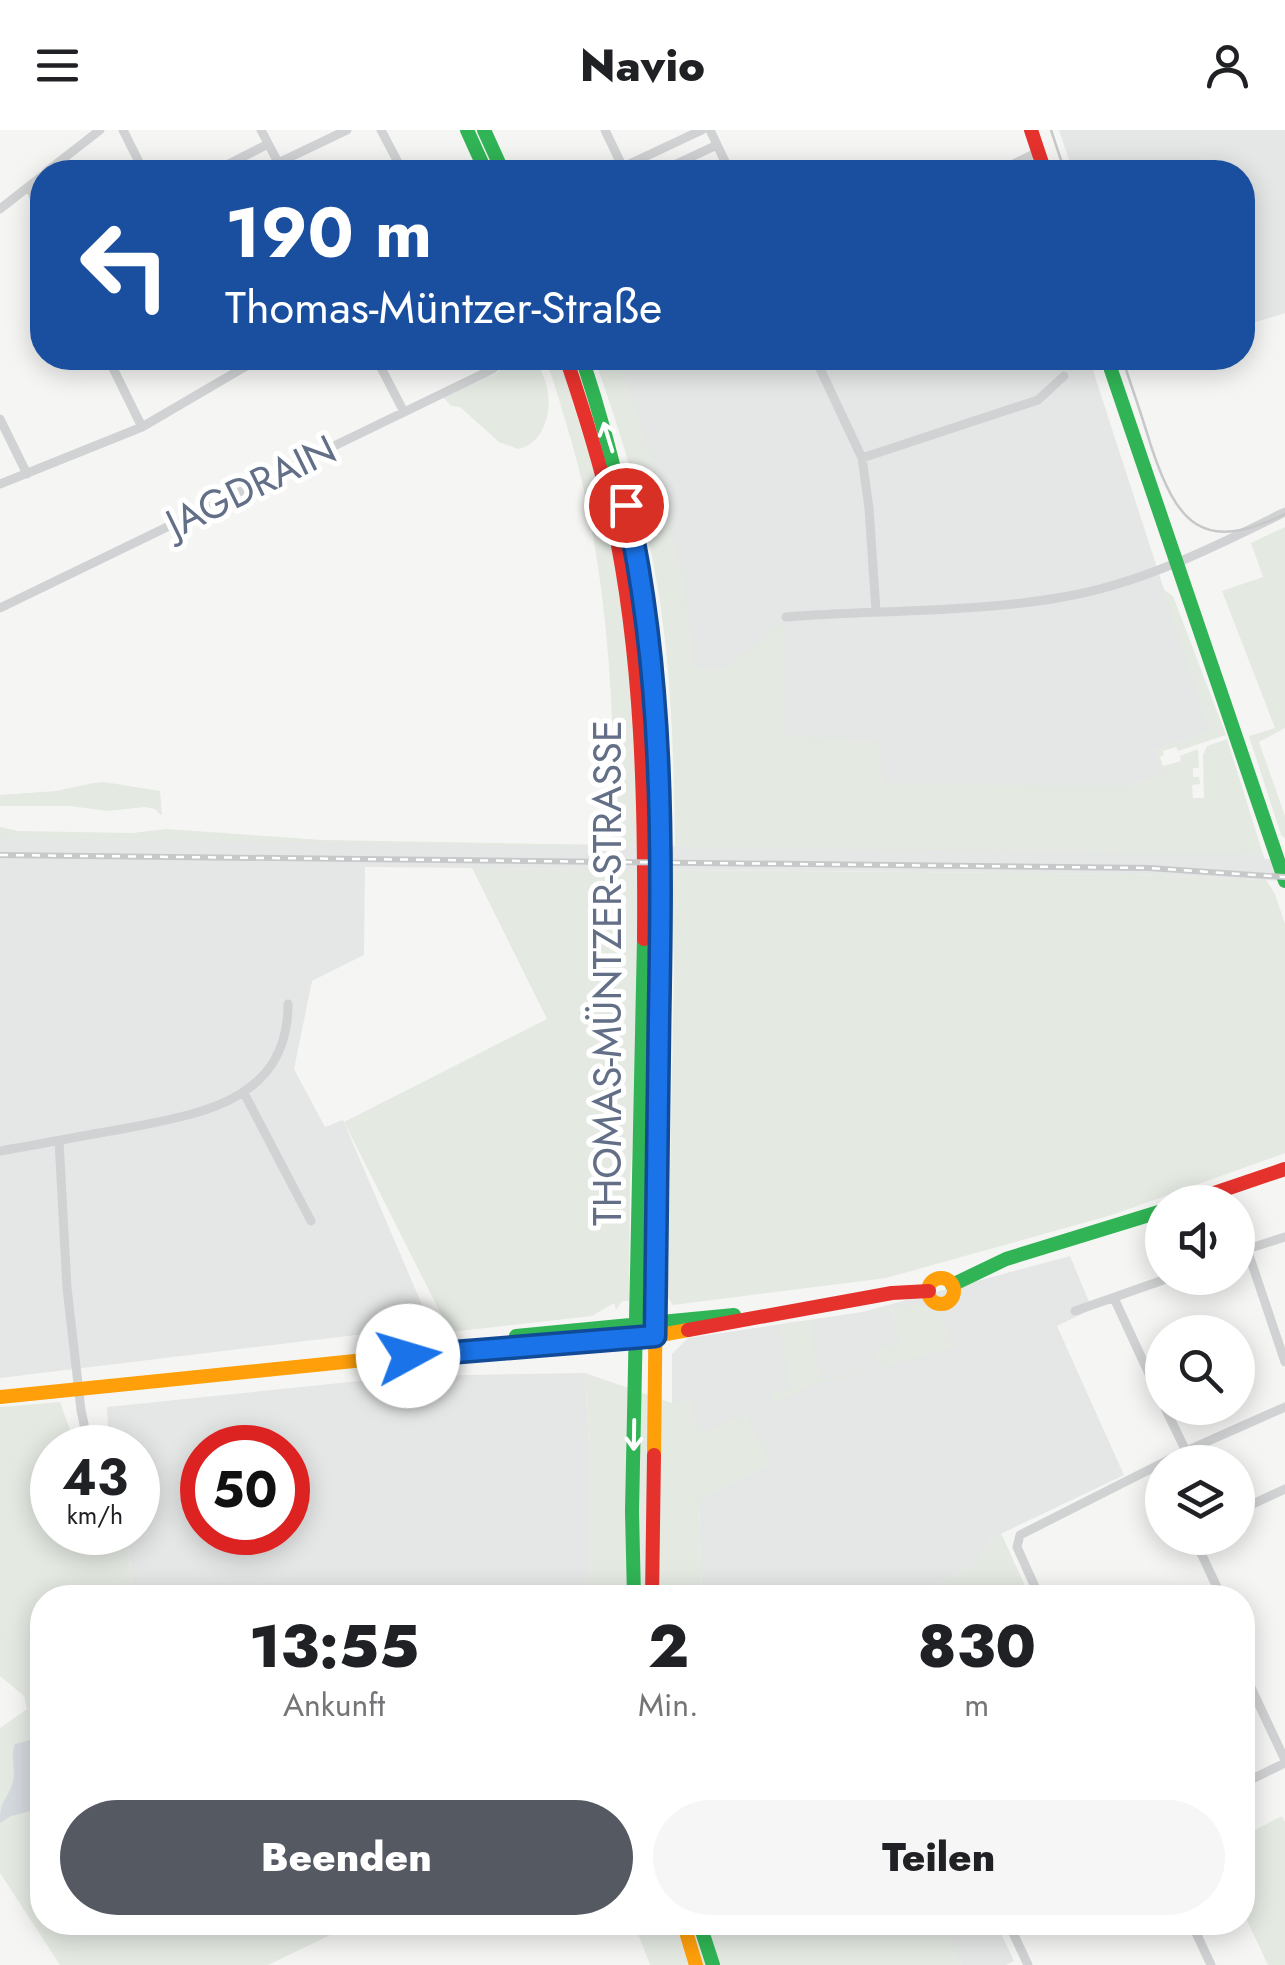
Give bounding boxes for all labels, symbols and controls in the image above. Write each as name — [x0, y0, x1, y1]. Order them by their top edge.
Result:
text: Navio — [580, 33, 705, 98]
icon: menu — [30, 38, 85, 93]
icon: person — [1200, 38, 1255, 93]
text: 190 m — [225, 182, 432, 283]
icon: left — [60, 200, 190, 330]
text: Thomas-Müntzer-Straße — [225, 275, 662, 340]
street label: JAGDRAIN — [152, 420, 346, 554]
one-way arrow — [598, 422, 616, 454]
pin — [584, 463, 669, 548]
icon: arrive — [599, 478, 654, 533]
street label: THOMAS-MÜNTZER-STRASSE — [578, 720, 636, 1226]
map controls — [1145, 1185, 1255, 1555]
button: sound — [1145, 1185, 1255, 1295]
position arrow — [356, 1304, 460, 1408]
button: search — [1145, 1315, 1255, 1425]
one-way arrow — [624, 1418, 643, 1450]
speed limit sign: 50 — [180, 1425, 310, 1555]
text: 43 — [62, 1441, 128, 1514]
button: layers — [1145, 1445, 1255, 1555]
text: km/h — [67, 1497, 123, 1533]
text: 13:55 — [249, 1603, 419, 1690]
text: 2 — [648, 1603, 689, 1690]
text: 830 — [918, 1603, 1036, 1690]
text: Ankunft — [283, 1682, 385, 1728]
text: Min. — [638, 1682, 699, 1728]
text: m — [964, 1682, 989, 1728]
button: Beenden — [60, 1800, 633, 1915]
button: Teilen — [653, 1800, 1225, 1915]

